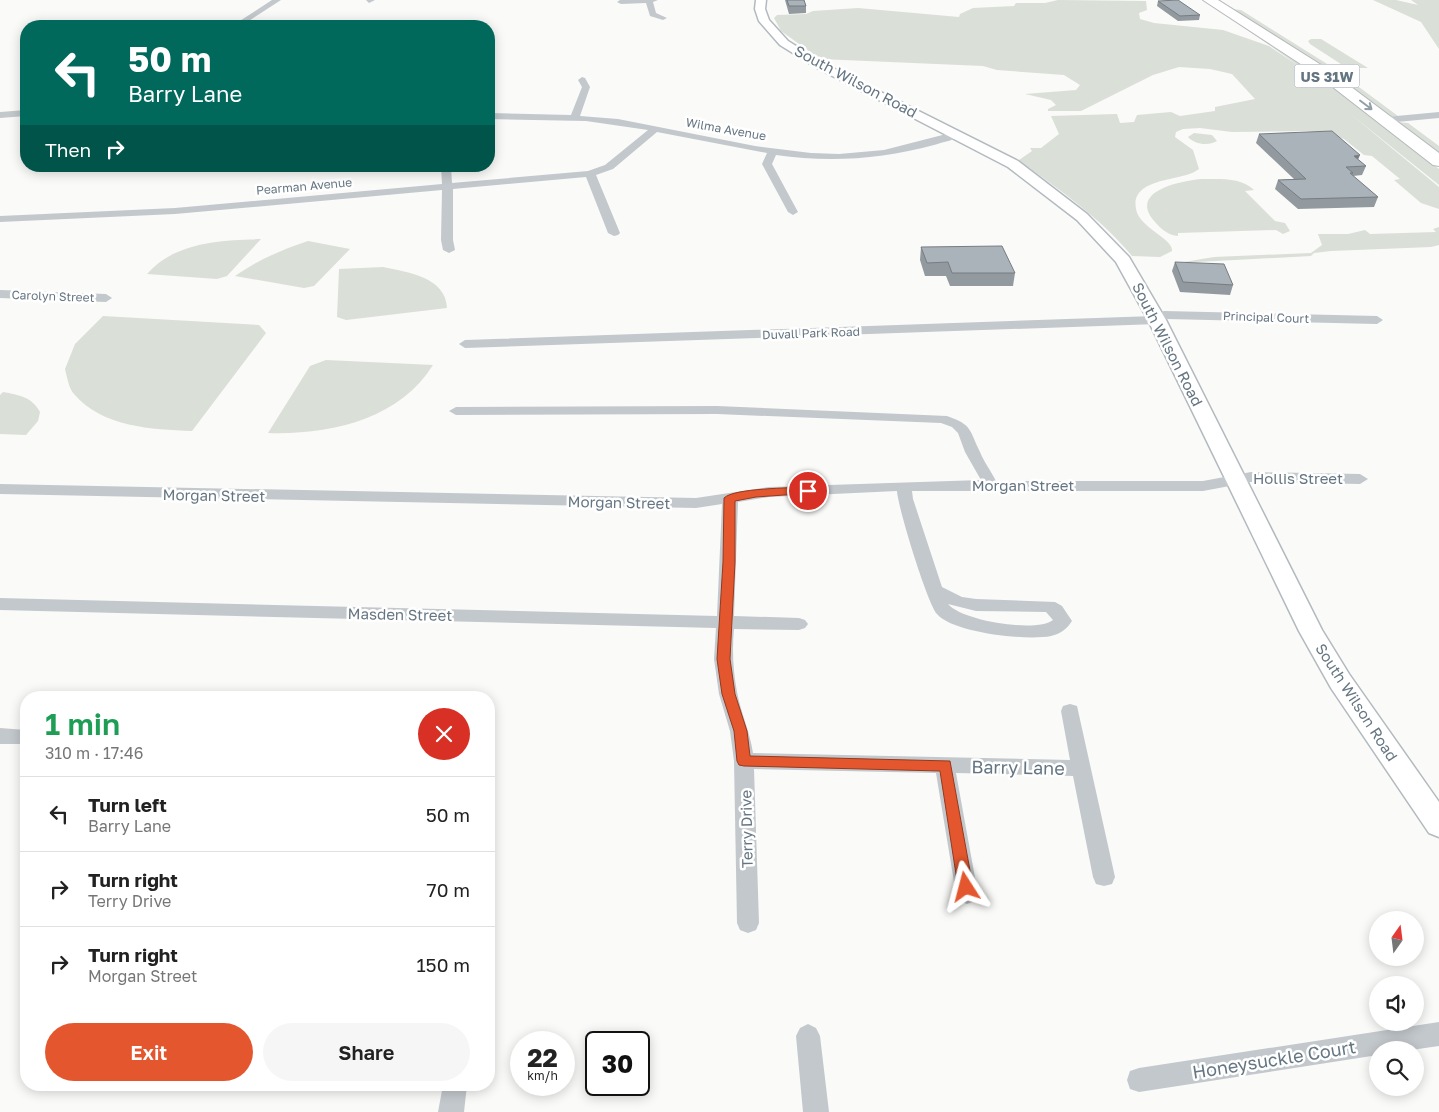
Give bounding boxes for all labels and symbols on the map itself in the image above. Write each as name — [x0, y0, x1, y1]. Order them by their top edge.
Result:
street label: South Wilson Road — [791, 41, 921, 121]
road number: US 31W — [1294, 64, 1360, 88]
one-way arrow — [1359, 99, 1372, 110]
street label: Wilma Avenue — [685, 115, 767, 143]
street label: Pearman Avenue — [255, 174, 353, 198]
street label: South Wilson Road — [1129, 279, 1207, 409]
street label: Carolyn Street — [11, 287, 95, 305]
street label: Principal Court — [1223, 308, 1310, 326]
street label: Duvall Park Road — [762, 324, 860, 342]
street label: Hollis Street — [1253, 469, 1343, 487]
pin — [787, 470, 829, 512]
street label: Morgan Street — [972, 476, 1074, 494]
street label: Morgan Street — [163, 485, 265, 505]
street label: Morgan Street — [568, 492, 670, 512]
street label: Masden Street — [348, 604, 452, 624]
street label: South Wilson Road — [1312, 640, 1402, 764]
street label: Barry Lane — [971, 755, 1065, 779]
street label: Terry Drive — [736, 789, 756, 868]
position arrow — [939, 860, 991, 912]
north arrow — [1369, 911, 1424, 966]
speed limit sign: 30 — [585, 1031, 650, 1096]
street label: Honeysuckle Court — [1191, 1035, 1357, 1083]

